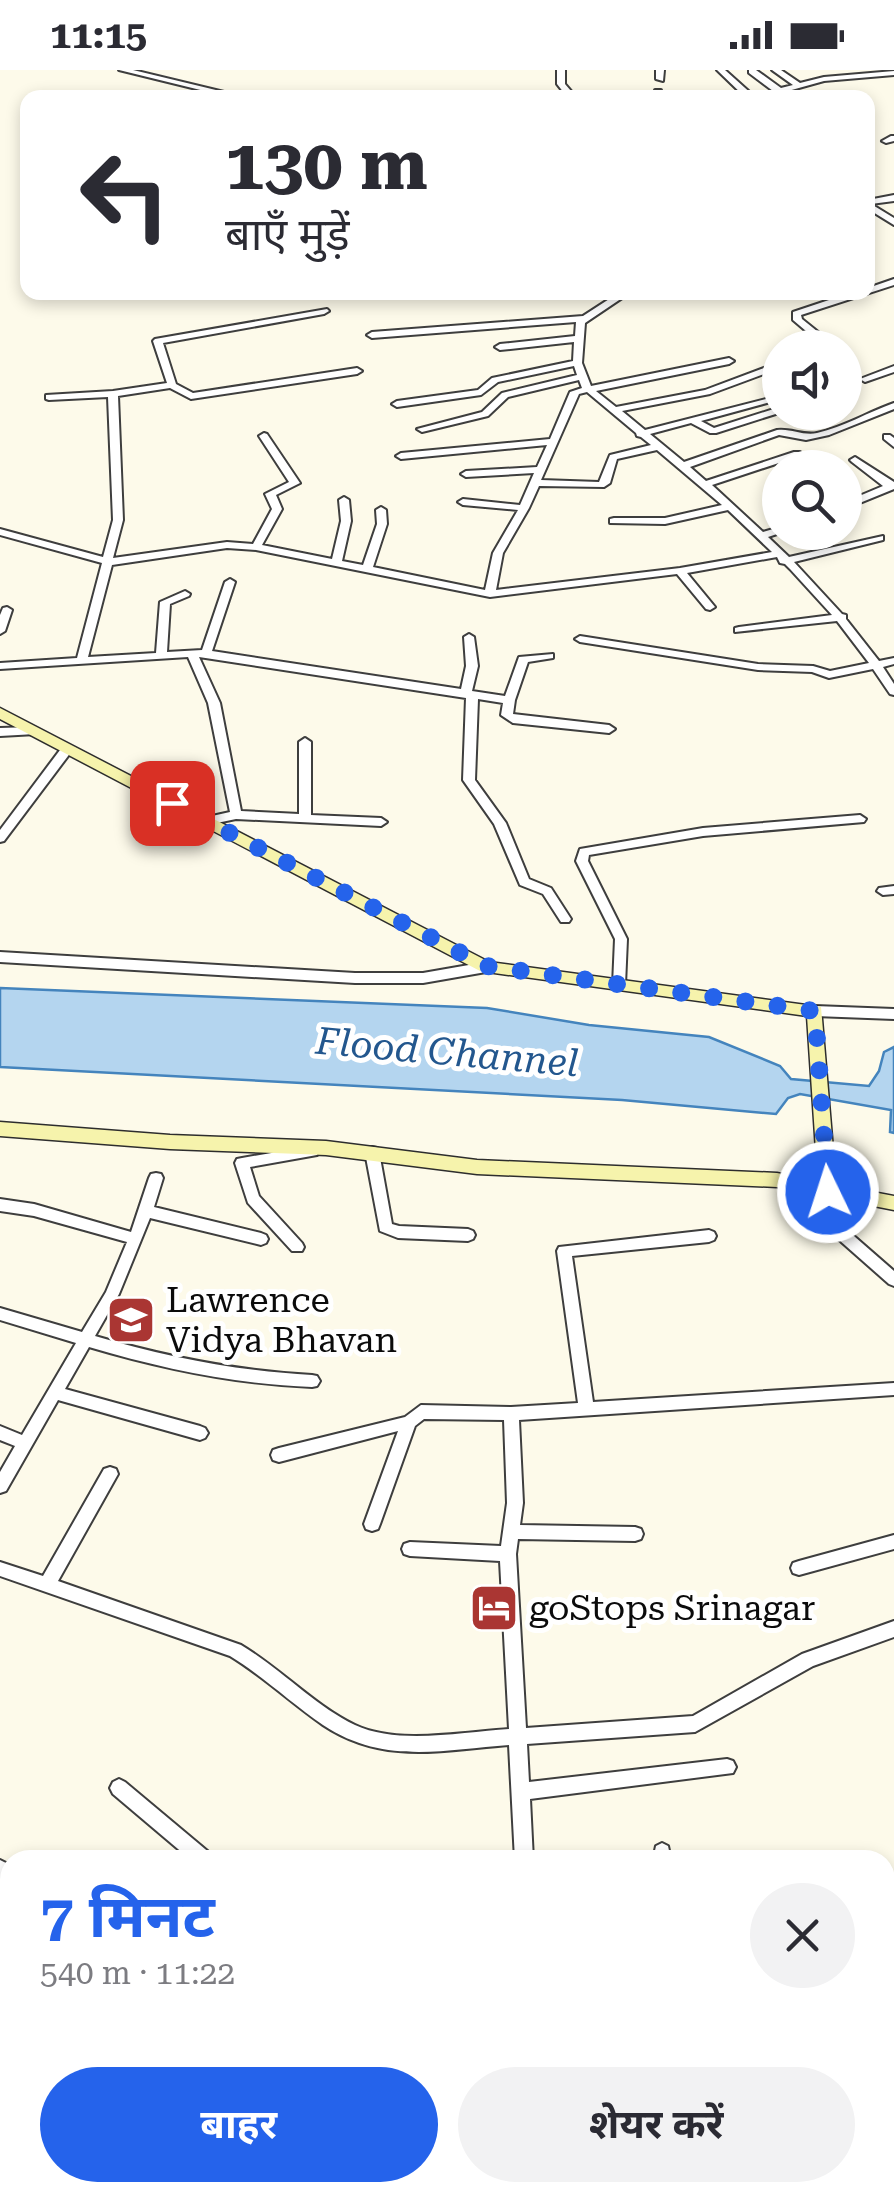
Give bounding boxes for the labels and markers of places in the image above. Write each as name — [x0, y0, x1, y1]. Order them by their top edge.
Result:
pin — [130, 761, 215, 846]
place label: Lawrence Vidya Bhavan — [166, 1280, 397, 1361]
school or university icon: Lawrence Vidya Bhavan — [105, 1294, 157, 1346]
hotel icon: goStops Srinagar — [468, 1582, 520, 1634]
place label: goStops Srinagar — [529, 1588, 815, 1629]

